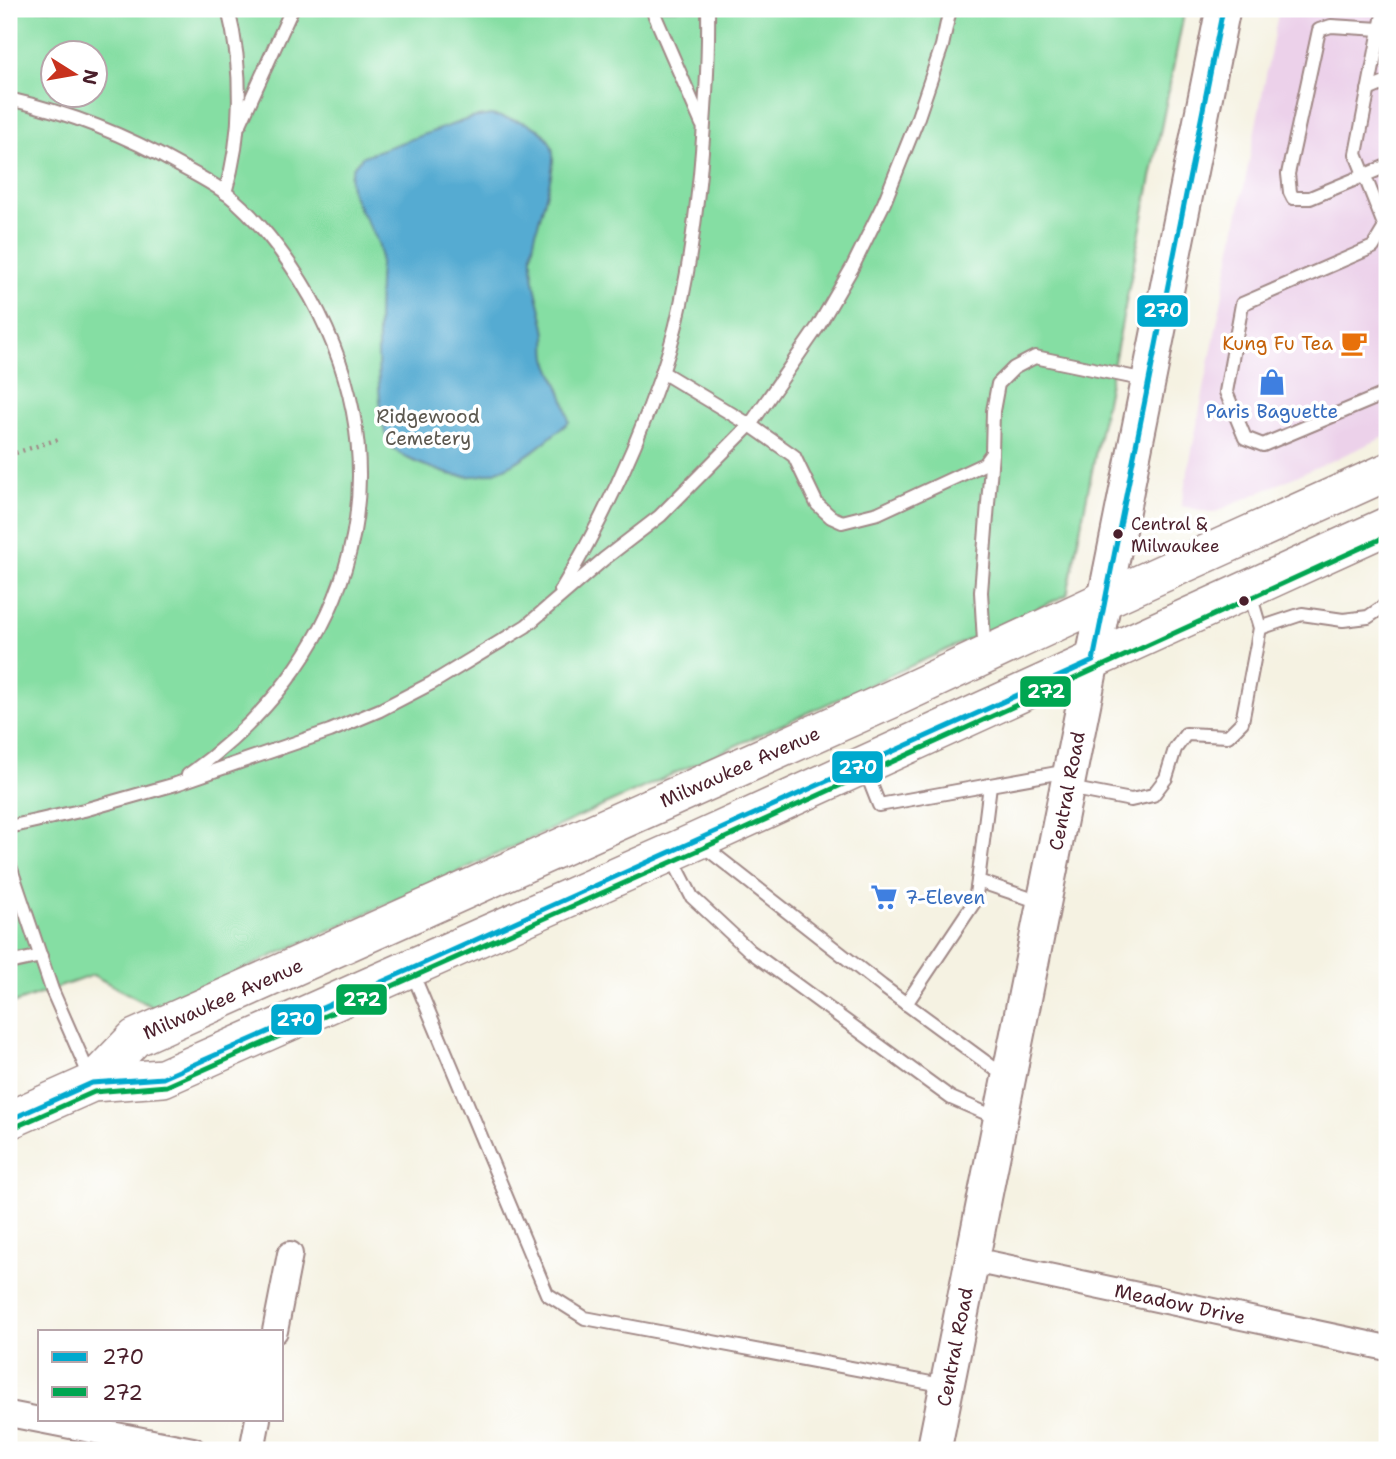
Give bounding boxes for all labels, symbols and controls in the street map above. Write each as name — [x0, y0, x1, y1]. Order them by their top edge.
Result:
north arrow — [38, 38, 108, 108]
text: N — [76, 67, 104, 87]
line badge: 270 — [1136, 294, 1189, 328]
text: 270 — [1144, 298, 1182, 323]
cafe icon: Kung Fu Tea — [1339, 328, 1369, 358]
place label: Kung Fu Tea — [1222, 331, 1333, 356]
shop icon: Paris Baguette — [1257, 367, 1287, 397]
place label: Paris Baguette — [1206, 399, 1338, 424]
park label: Ridgewood Cemetery — [376, 404, 480, 451]
place label: Central & Milwaukee — [1131, 513, 1220, 557]
marker: Central & Milwaukee — [1111, 527, 1125, 541]
unlabelled marker — [1237, 594, 1251, 608]
line badge: 272 — [1019, 675, 1072, 708]
text: 272 — [1027, 679, 1065, 704]
street label: Milwaukee Avenue — [656, 720, 824, 814]
street label: Central Road — [1043, 729, 1091, 853]
line badge: 270 — [831, 750, 884, 784]
text: 270 — [839, 755, 877, 780]
supermarket icon: 7-Eleven — [869, 882, 899, 912]
place label: 7-Eleven — [905, 885, 985, 910]
street label: Milwaukee Avenue — [139, 952, 307, 1046]
line badge: 272 — [335, 983, 388, 1016]
text: 272 — [343, 987, 381, 1012]
line badge: 270 — [270, 1003, 323, 1036]
text: 270 — [277, 1007, 315, 1032]
street label: Meadow Drive — [1112, 1278, 1248, 1330]
street label: Central Road — [931, 1285, 979, 1409]
legend — [38, 1330, 284, 1420]
text: 270 — [102, 1343, 144, 1371]
text: 272 — [102, 1379, 143, 1407]

